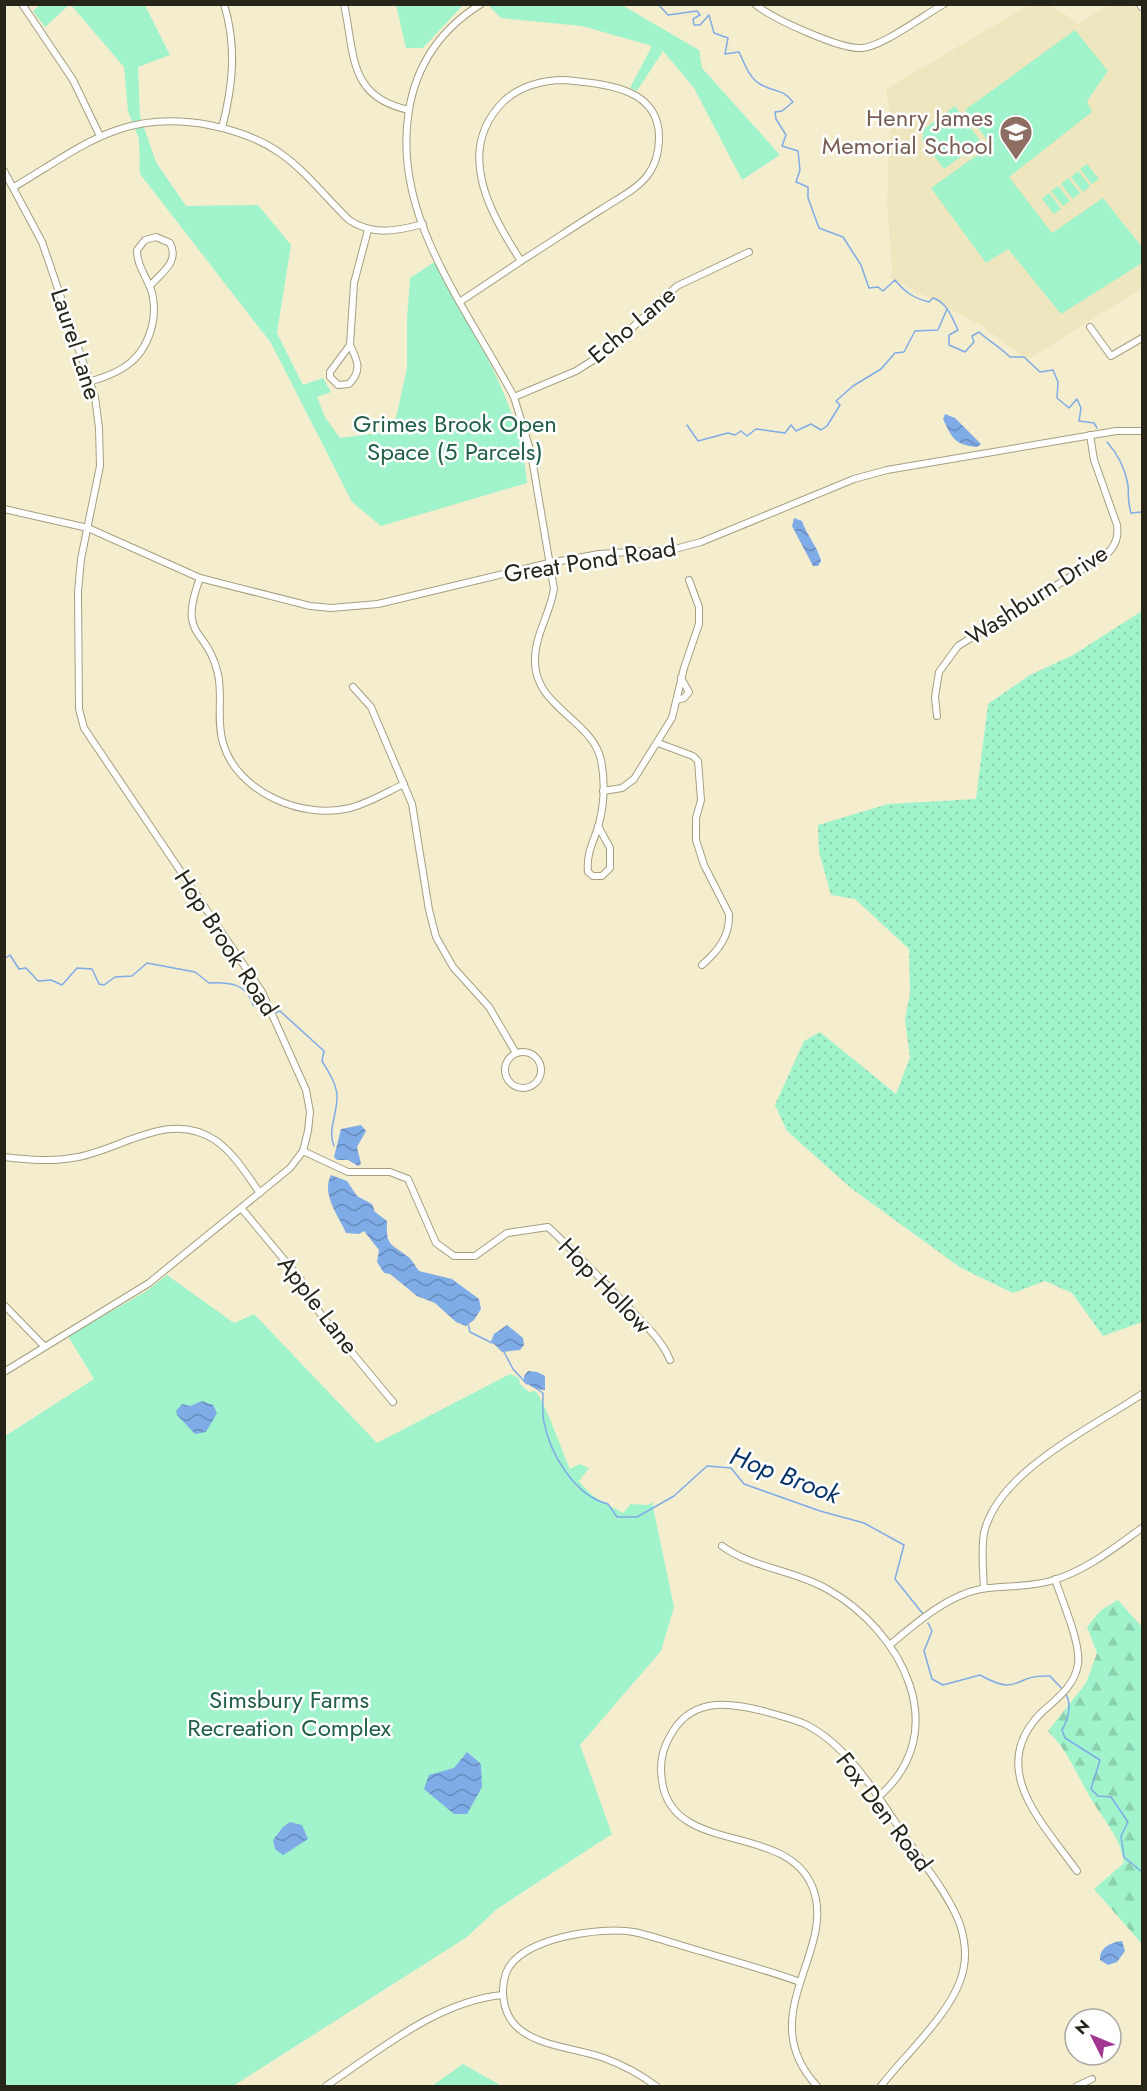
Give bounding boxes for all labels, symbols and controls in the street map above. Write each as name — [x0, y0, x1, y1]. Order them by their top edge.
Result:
place label: Henry James Memorial School — [822, 100, 993, 163]
school or university icon: Henry James Memorial School — [998, 114, 1034, 161]
street label: Echo Lane — [580, 278, 683, 372]
street label: Laurel Lane — [42, 284, 111, 404]
park label: Grimes Brook Open Space (5 Parcels) — [353, 406, 557, 469]
street label: Great Pond Road — [501, 530, 679, 591]
street label: Washburn Drive — [959, 536, 1115, 654]
street label: Hop Brook Road — [166, 863, 287, 1023]
street label: Hop Hollow — [551, 1230, 661, 1342]
street label: Apple Lane — [270, 1248, 367, 1361]
water label: Hop Brook — [724, 1437, 847, 1514]
park label: Simsbury Farms Recreation Complex — [187, 1682, 392, 1745]
street label: Fox Den Road — [828, 1745, 941, 1879]
north arrow — [1063, 2007, 1123, 2067]
text: N — [1070, 2015, 1095, 2040]

